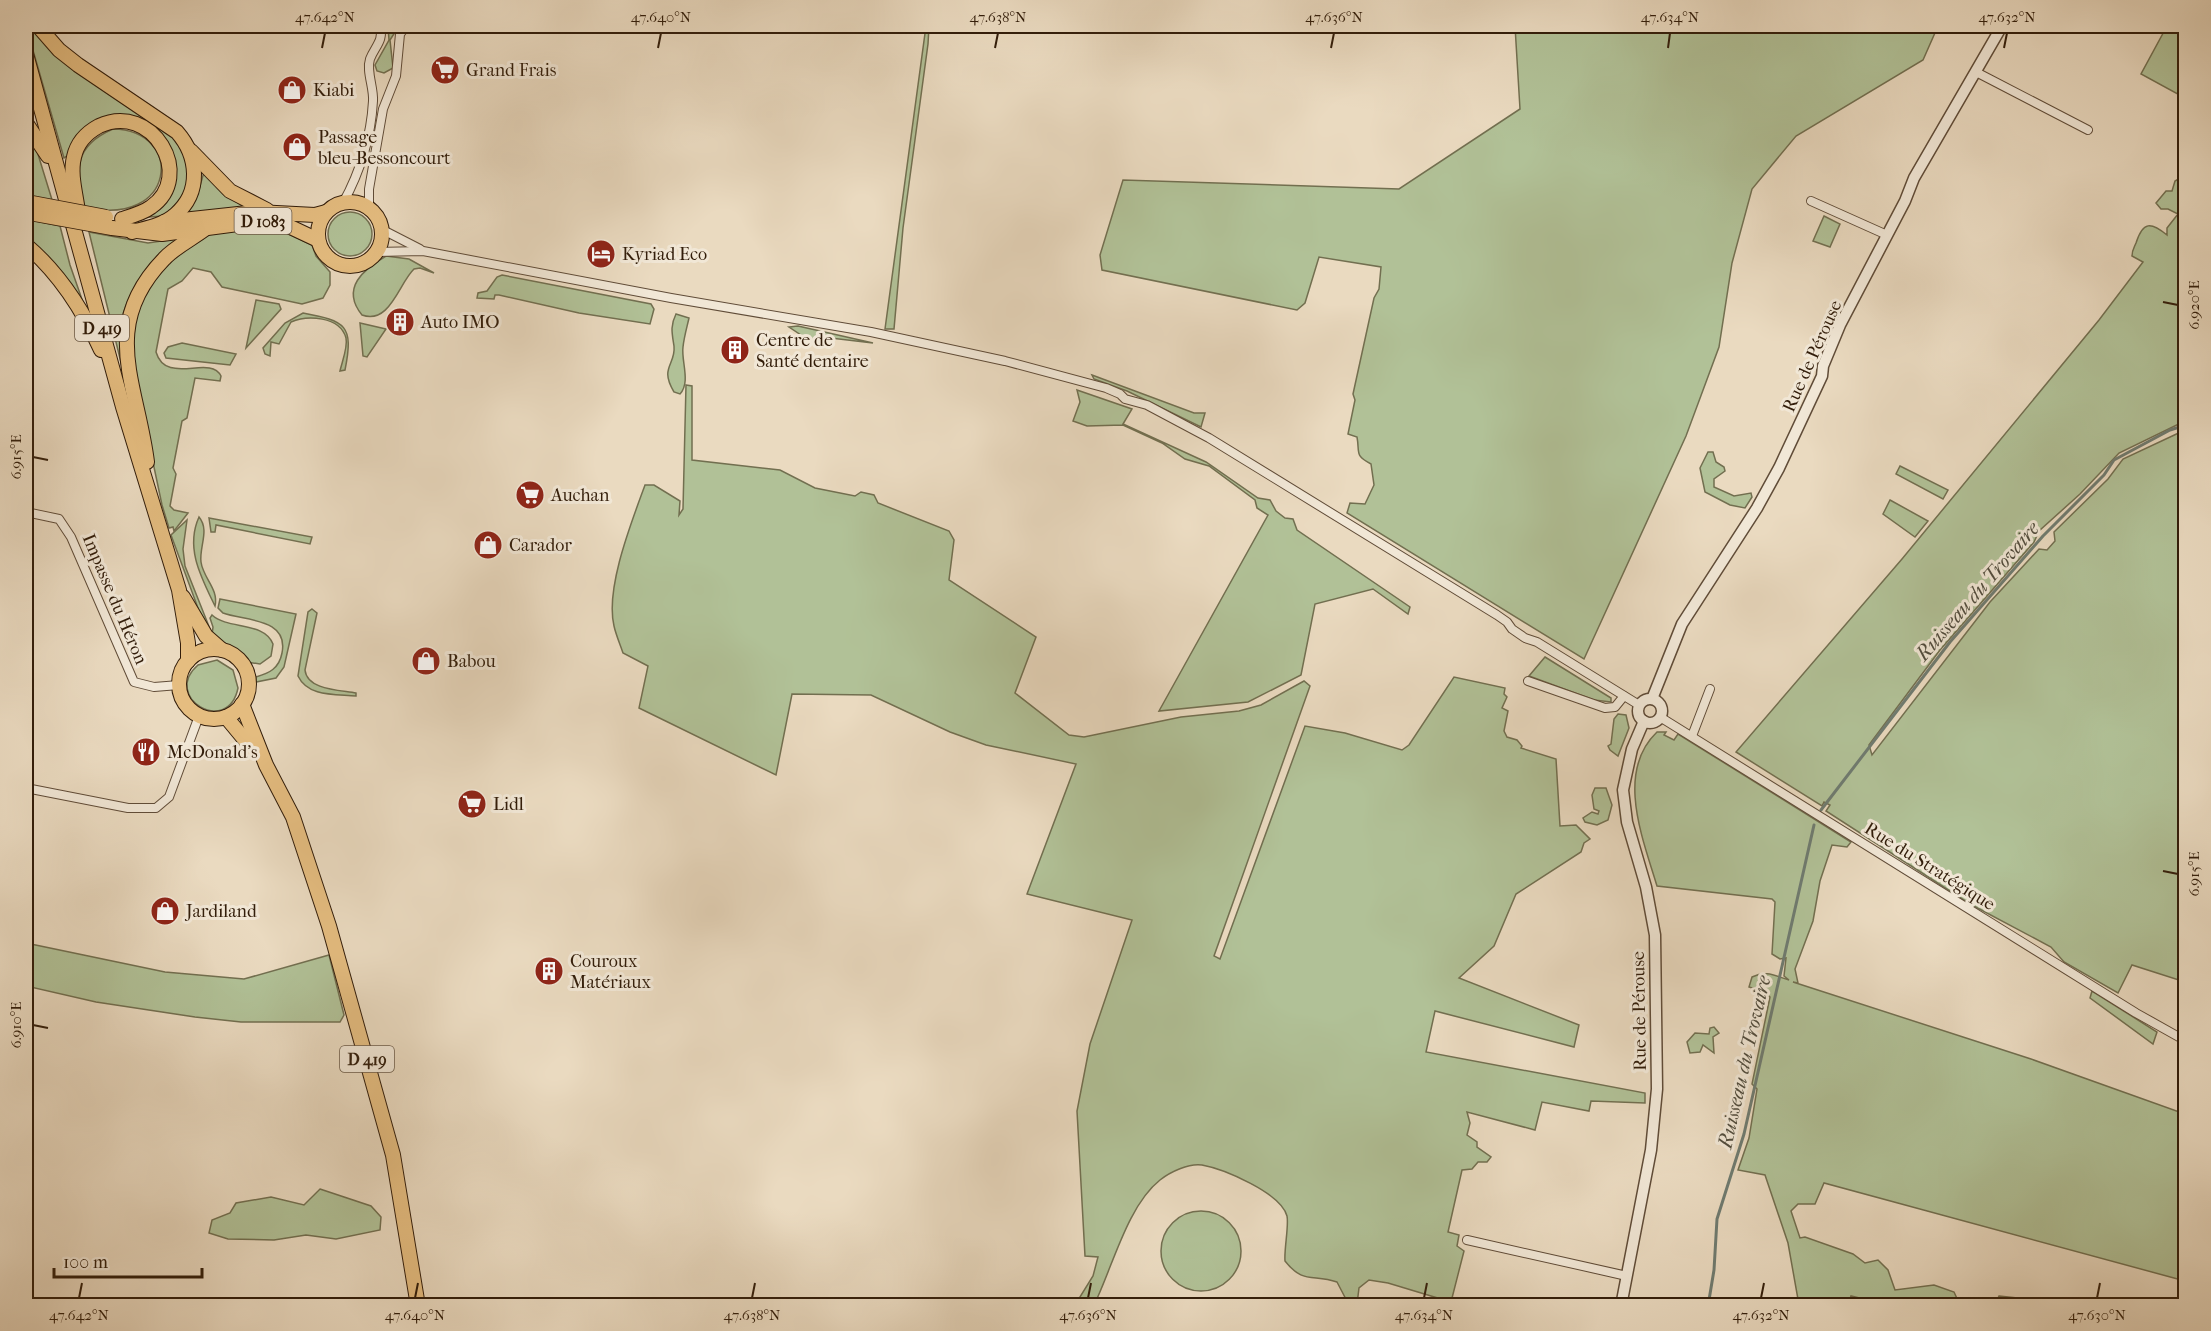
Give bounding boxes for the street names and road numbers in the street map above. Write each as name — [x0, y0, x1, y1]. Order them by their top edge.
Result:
road number: D 1083 — [234, 208, 292, 234]
street label: Rue de Pérouse — [1778, 297, 1846, 415]
road number: D 419 — [75, 315, 129, 341]
street label: Impasse du Héron — [78, 531, 152, 668]
street label: Rue du Stratégique — [1861, 818, 1999, 915]
street label: Rue de Pérouse — [1628, 951, 1651, 1071]
road number: D 419 — [340, 1046, 394, 1072]

